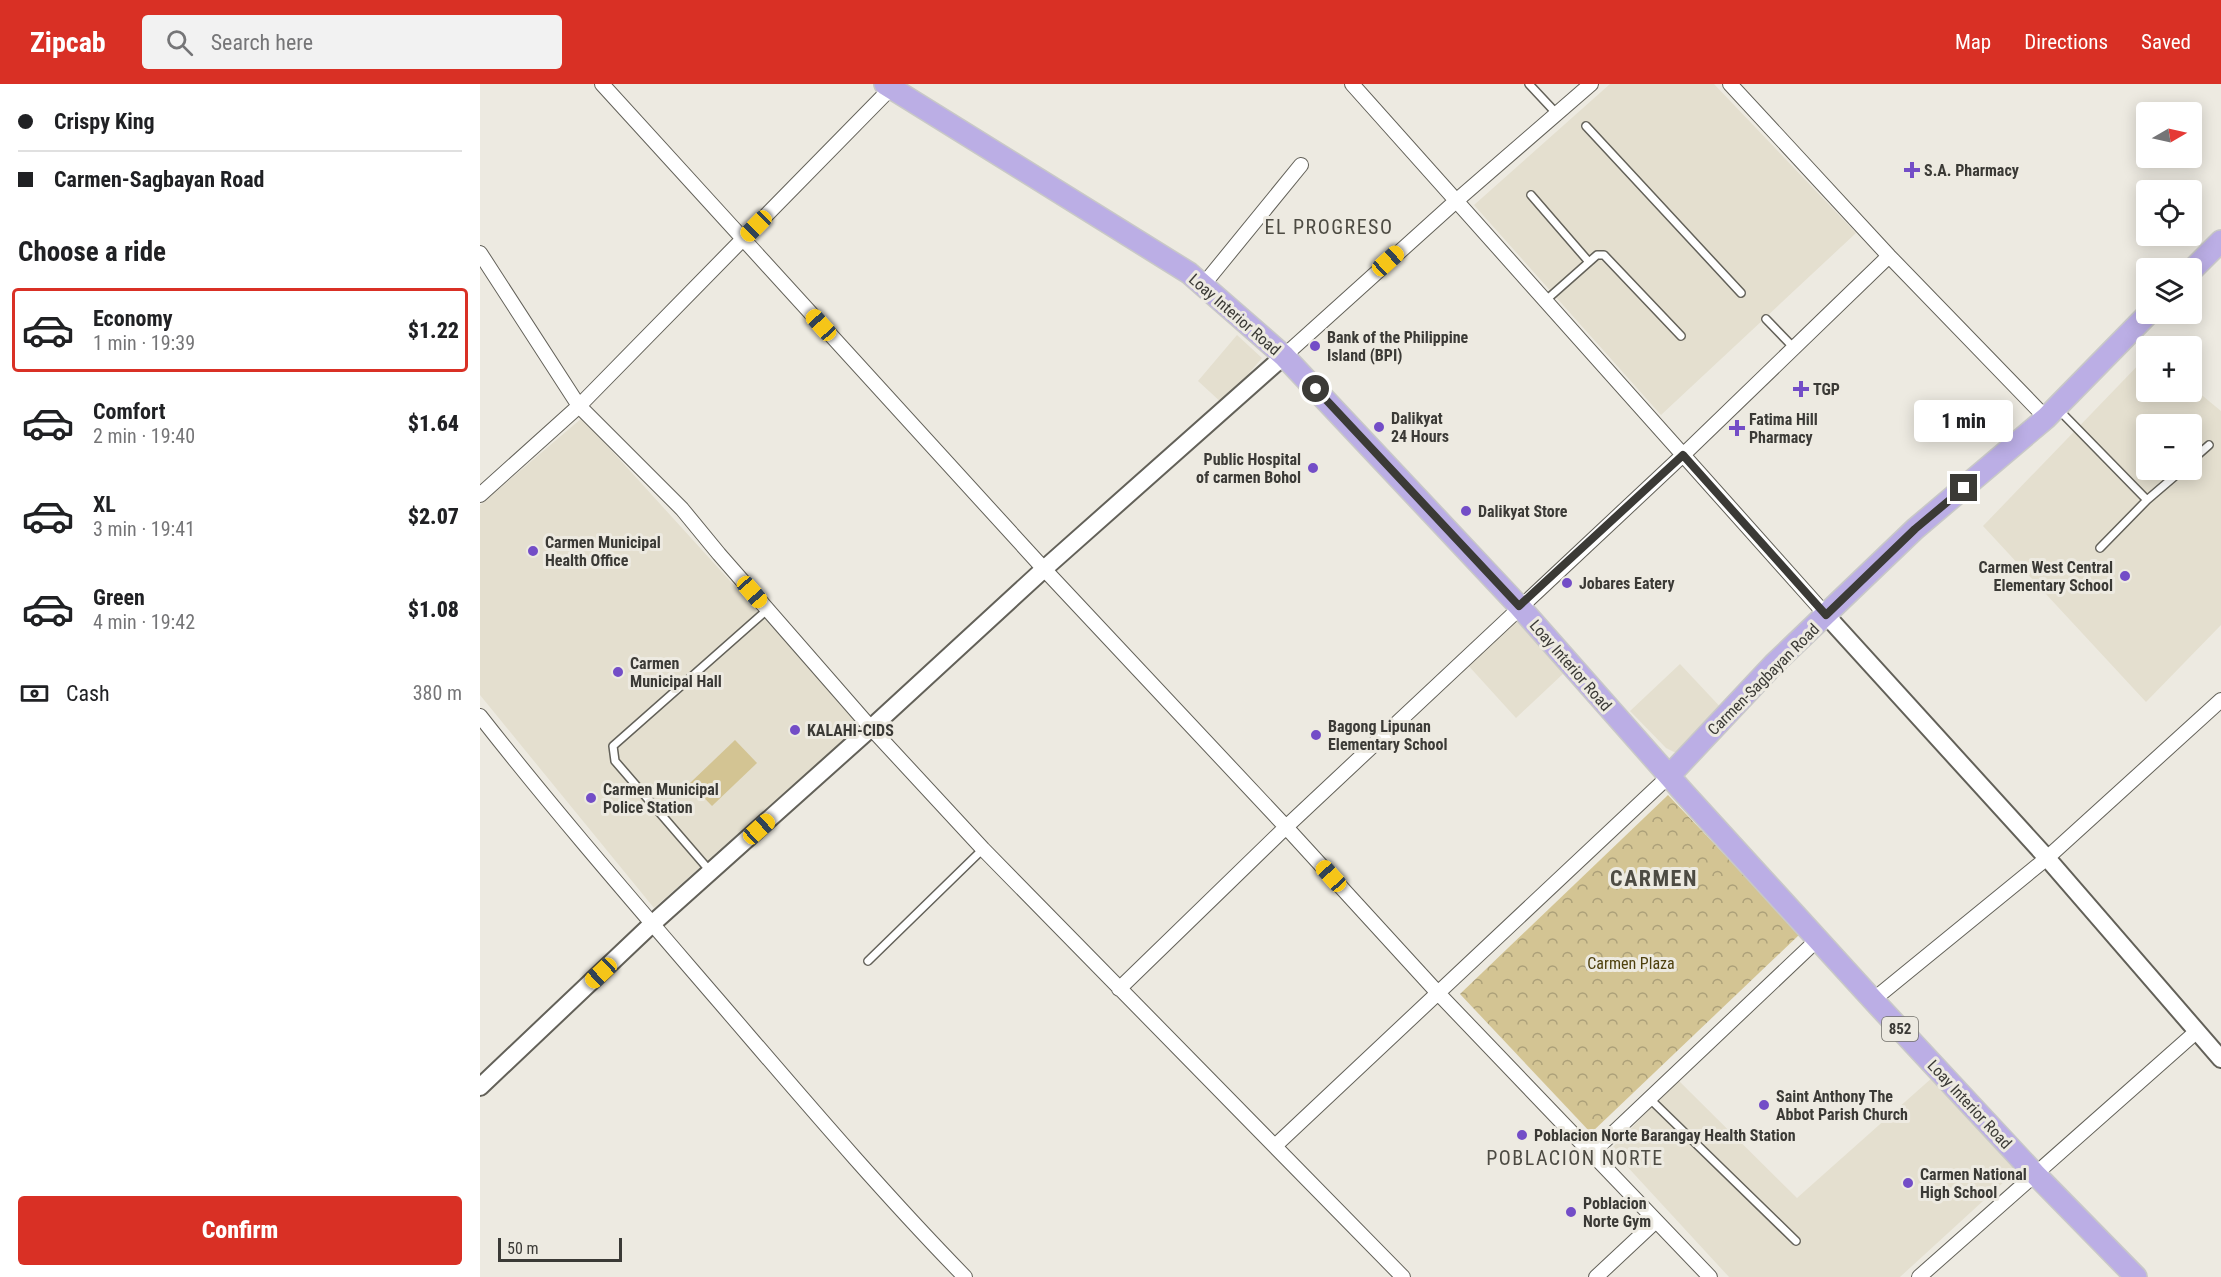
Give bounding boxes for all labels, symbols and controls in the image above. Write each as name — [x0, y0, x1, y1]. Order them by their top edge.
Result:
search box — [142, 15, 562, 69]
text: Zipcab — [30, 26, 106, 59]
icon: search — [163, 26, 196, 59]
text: Search here — [211, 30, 313, 55]
text: Map — [1955, 30, 1991, 54]
text: Directions — [2024, 30, 2108, 54]
text: Saved — [2141, 30, 2191, 54]
north arrow — [2136, 102, 2202, 168]
map controls — [2136, 102, 2202, 480]
text: Crispy King — [54, 109, 155, 134]
place label: S.A. Pharmacy — [1924, 161, 2019, 180]
marker: S.A. Pharmacy — [1905, 163, 1919, 177]
text: Carmen-Sagbayan Road — [54, 167, 265, 192]
button: locate — [2136, 180, 2202, 246]
car — [737, 207, 775, 245]
district label: EL PROGRESO — [1264, 215, 1394, 239]
text: Choose a ride — [18, 236, 166, 268]
car — [1369, 242, 1407, 280]
button: layers — [2136, 258, 2202, 324]
street label: Loay Interior Road — [1185, 270, 1284, 359]
icon: car — [21, 303, 75, 357]
text: Economy — [93, 306, 173, 331]
car — [802, 306, 840, 344]
text: $1.22 — [408, 318, 459, 343]
place label: Bank of the Philippine Island (BPI) — [1327, 328, 1469, 365]
text: 1 min · 19:39 — [93, 331, 195, 355]
button: + — [2136, 336, 2202, 402]
marker: Bank of the Philippine Island (BPI) — [1308, 339, 1322, 353]
route start — [1302, 375, 1329, 402]
place label: TGP — [1813, 380, 1840, 399]
marker: TGP — [1794, 382, 1808, 396]
icon: car — [21, 396, 75, 450]
text: Comfort — [93, 399, 166, 424]
callout: 1 min — [1914, 401, 2014, 443]
place label: Dalikyat 24 Hours — [1391, 409, 1449, 446]
text: 1 min — [1941, 409, 1986, 433]
place label: Fatima Hill Pharmacy — [1749, 410, 1818, 447]
text: $1.64 — [408, 411, 459, 436]
button: − — [2136, 414, 2202, 480]
marker: Dalikyat 24 Hours — [1372, 420, 1386, 434]
marker: Fatima Hill Pharmacy — [1730, 421, 1744, 435]
text: 2 min · 19:40 — [93, 424, 195, 448]
place label: Public Hospital of carmen Bohol — [1196, 450, 1301, 487]
marker: Public Hospital of carmen Bohol — [1306, 461, 1320, 475]
route end — [1950, 474, 1977, 501]
icon: car — [21, 489, 75, 543]
text: XL — [93, 492, 116, 517]
place label: Dalikyat Store — [1478, 502, 1568, 521]
text: $2.07 — [408, 504, 459, 529]
marker: Dalikyat Store — [1459, 504, 1473, 518]
text: 3 min · 19:41 — [93, 517, 195, 541]
place label: Carmen Municipal Health Office — [545, 533, 661, 570]
marker: Carmen Municipal Health Office — [526, 544, 540, 558]
place label: Carmen West Central Elementary School — [1979, 558, 2113, 595]
marker: Carmen West Central Elementary School — [2118, 569, 2132, 583]
car — [733, 573, 771, 611]
place label: Jobares Eatery — [1579, 574, 1675, 593]
marker: Jobares Eatery — [1560, 576, 1574, 590]
icon: car — [21, 582, 75, 636]
text: Green — [93, 585, 145, 610]
text: $1.08 — [408, 597, 459, 622]
text: 4 min · 19:42 — [93, 610, 195, 634]
street label: Loay Interior Road — [1526, 616, 1615, 715]
street label: Carmen-Sagbayan Road — [1704, 620, 1823, 739]
place label: Carmen Municipal Hall — [630, 654, 722, 691]
marker: Carmen Municipal Hall — [611, 665, 625, 679]
icon: cash — [18, 677, 51, 710]
text: Cash — [66, 681, 110, 706]
text: 380 m — [413, 681, 462, 705]
place label: Bagong Lipunan Elementary School — [1328, 717, 1447, 754]
place label: KALAHI-CIDS — [807, 721, 894, 740]
marker: KALAHI-CIDS — [788, 723, 802, 737]
marker: Bagong Lipunan Elementary School — [1309, 728, 1323, 742]
place label: Carmen Municipal Police Station — [603, 780, 719, 817]
marker: Carmen Municipal Police Station — [584, 791, 598, 805]
car — [740, 810, 778, 848]
car — [1312, 857, 1350, 895]
district label: CARMEN — [1610, 866, 1698, 891]
car — [582, 954, 620, 992]
park label: Carmen Plaza — [1587, 954, 1675, 973]
road number: 852 — [1882, 1017, 1918, 1041]
street label: Loay Interior Road — [1924, 1056, 2016, 1153]
place label: Saint Anthony The Abbot Parish Church — [1776, 1087, 1908, 1124]
marker: Saint Anthony The Abbot Parish Church — [1757, 1098, 1771, 1112]
place label: Poblacion Norte Barangay Health Station — [1534, 1126, 1796, 1145]
marker: Poblacion Norte Barangay Health Station — [1515, 1128, 1529, 1142]
district label: POBLACION NORTE — [1486, 1146, 1664, 1170]
place label: Carmen National High School — [1920, 1165, 2027, 1202]
marker: Carmen National High School — [1901, 1176, 1915, 1190]
place label: Poblacion Norte Gym — [1583, 1194, 1651, 1231]
button: Confirm — [18, 1196, 462, 1265]
marker: Poblacion Norte Gym — [1564, 1205, 1578, 1219]
scale bar — [498, 1235, 622, 1262]
text: 50 m — [507, 1239, 539, 1258]

